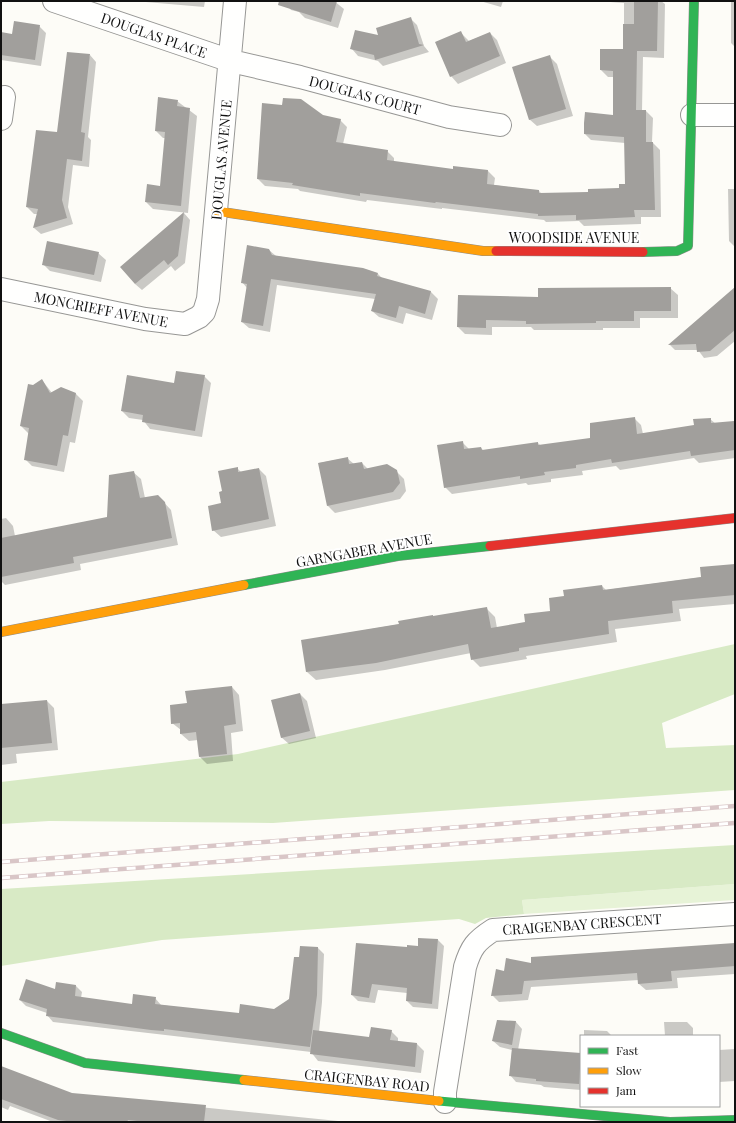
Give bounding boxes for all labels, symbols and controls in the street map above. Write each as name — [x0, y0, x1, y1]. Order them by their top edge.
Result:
street label: DOUGLAS PLACE — [98, 8, 210, 62]
street label: DOUGLAS COURT — [307, 71, 423, 119]
street label: DOUGLAS AVENUE — [206, 99, 236, 221]
street label: WOODSIDE AVENUE — [508, 228, 639, 247]
street label: MONCRIEFF AVENUE — [32, 287, 170, 331]
street label: GARNGABER AVENUE — [294, 529, 434, 571]
street label: CRAIGENBAY CRESCENT — [502, 909, 663, 939]
legend — [580, 1035, 720, 1107]
text: Fast — [616, 1042, 639, 1058]
text: Slow — [616, 1062, 642, 1078]
street label: CRAIGENBAY ROAD — [303, 1064, 431, 1096]
text: Jam — [615, 1082, 637, 1098]

